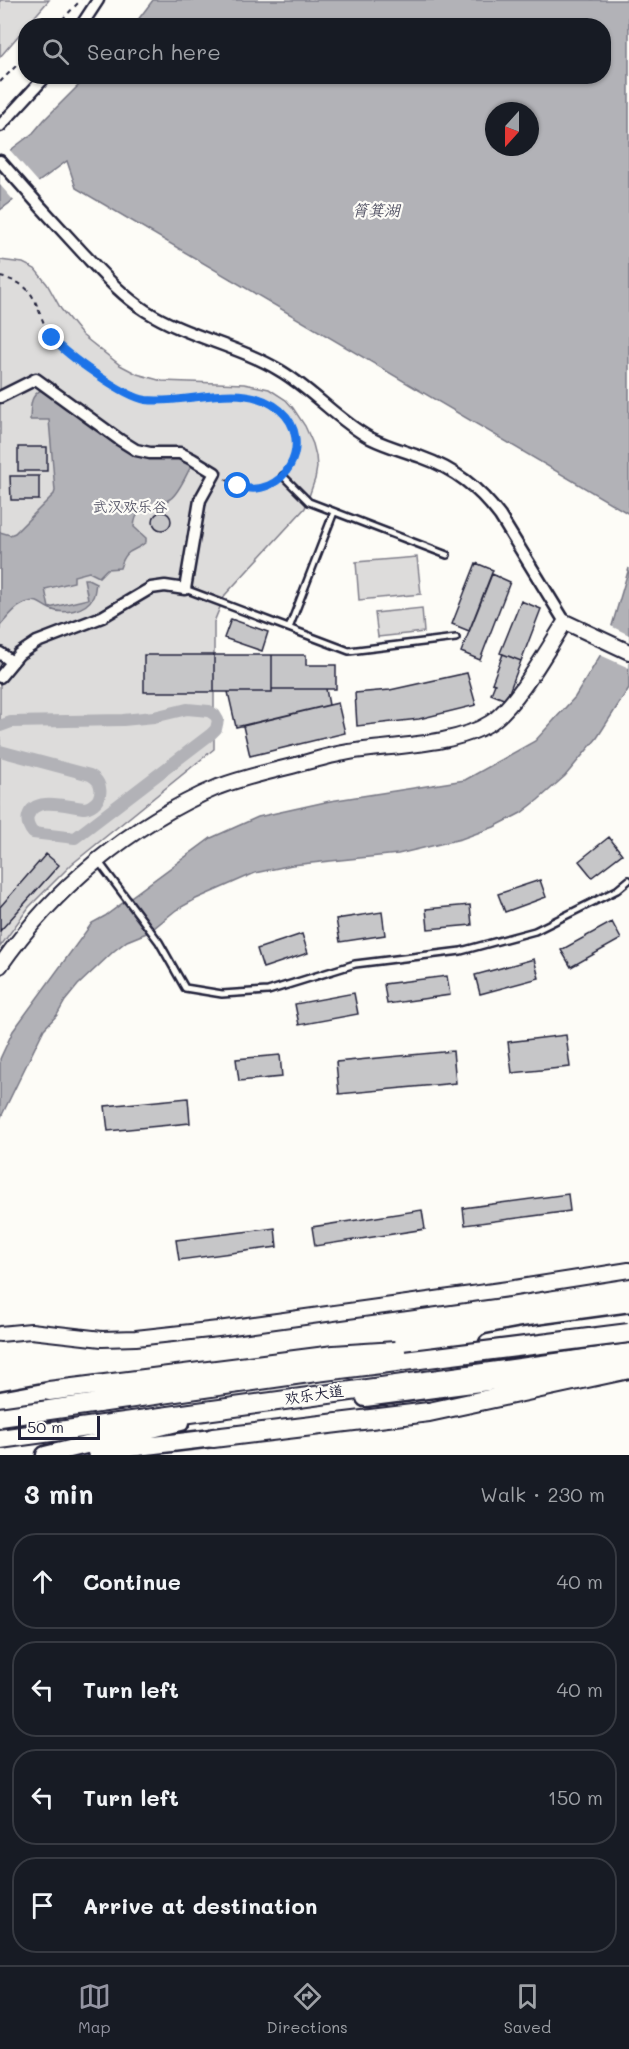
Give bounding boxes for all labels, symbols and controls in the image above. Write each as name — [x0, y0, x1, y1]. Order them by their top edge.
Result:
search box — [18, 18, 611, 84]
icon: search — [39, 35, 72, 68]
text: Search here — [87, 37, 221, 66]
north arrow — [485, 102, 539, 156]
water label: 筲箕湖 — [352, 199, 402, 220]
route end — [38, 324, 64, 350]
route start — [224, 472, 250, 498]
park label: 武汉欢乐谷 — [92, 496, 168, 516]
street label: 欢乐大道 — [283, 1380, 345, 1408]
scale bar — [18, 1413, 100, 1440]
text: 50 m — [27, 1416, 64, 1437]
text: 3 min — [24, 1477, 93, 1511]
text: Walk · 230 m — [480, 1481, 605, 1507]
icon: ahead — [26, 1565, 59, 1598]
text: Continue — [83, 1567, 181, 1596]
text: 40 m — [557, 1568, 603, 1594]
icon: left — [26, 1673, 59, 1706]
text: Turn left — [83, 1675, 179, 1704]
text: 40 m — [557, 1676, 603, 1702]
icon: left — [26, 1781, 59, 1814]
text: Turn left — [83, 1783, 179, 1812]
text: 150 m — [548, 1784, 603, 1810]
icon: arrive — [26, 1889, 59, 1922]
text: Arrive at destination — [83, 1891, 318, 1920]
tab: Map — [78, 1980, 111, 2037]
tab: Directions — [267, 1980, 348, 2037]
tab: Saved — [504, 1980, 551, 2037]

